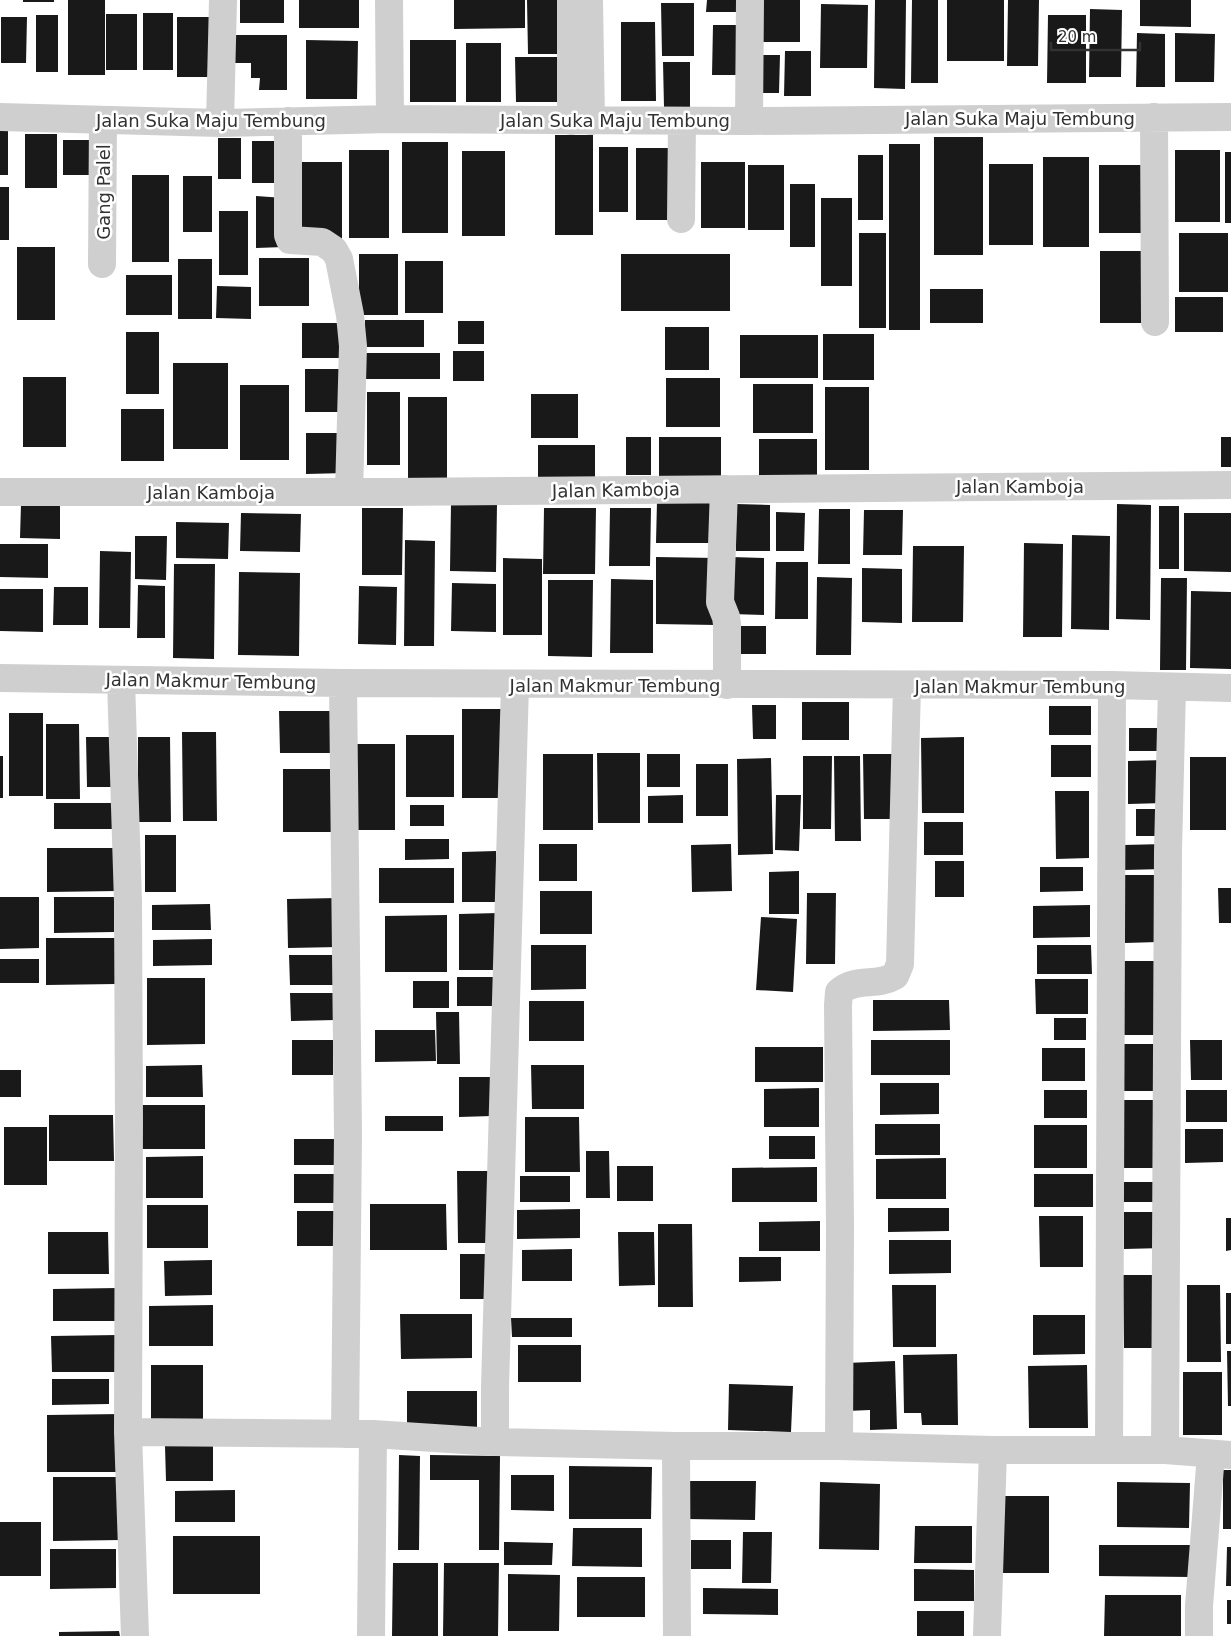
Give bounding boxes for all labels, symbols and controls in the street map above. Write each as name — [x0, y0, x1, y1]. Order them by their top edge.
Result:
scale bar — [1051, 20, 1140, 52]
text: 20 m — [1058, 28, 1096, 46]
street label: Jalan Suka Maju Tembung — [904, 108, 1135, 129]
street label: Jalan Suka Maju Tembung — [95, 110, 326, 131]
street label: Jalan Suka Maju Tembung — [499, 110, 730, 131]
street label: Gang Palel — [93, 144, 114, 240]
street label: Jalan Kamboja — [955, 476, 1084, 497]
street label: Jalan Kamboja — [551, 478, 680, 502]
street label: Jalan Kamboja — [146, 482, 275, 503]
street label: Jalan Makmur Tembung — [104, 669, 317, 693]
street label: Jalan Makmur Tembung — [509, 675, 720, 696]
street label: Jalan Makmur Tembung — [914, 676, 1125, 697]

